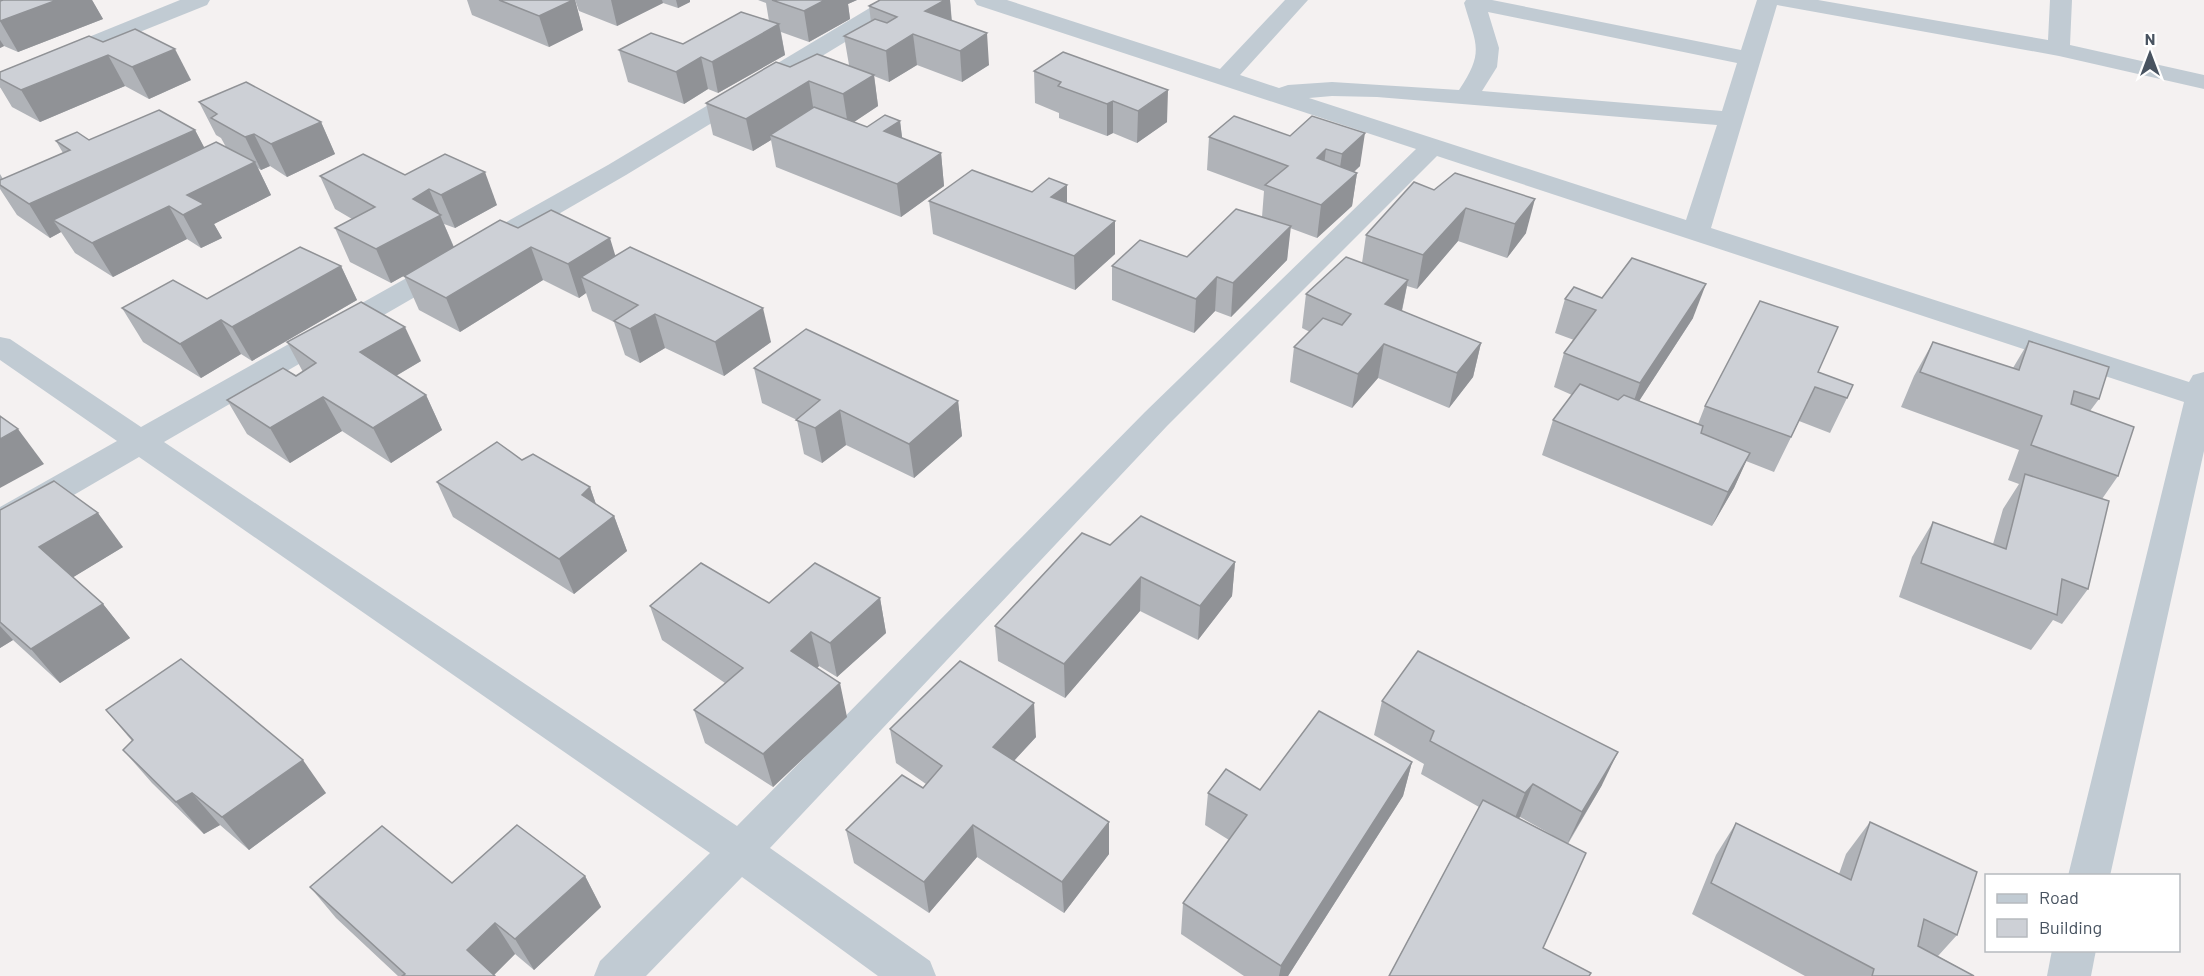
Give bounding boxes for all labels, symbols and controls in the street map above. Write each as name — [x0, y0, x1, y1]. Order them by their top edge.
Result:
north arrow — [2120, 24, 2180, 84]
text: N — [2145, 29, 2155, 48]
legend — [1985, 874, 2180, 952]
text: Road — [2039, 886, 2079, 908]
text: Building — [2039, 916, 2102, 938]

